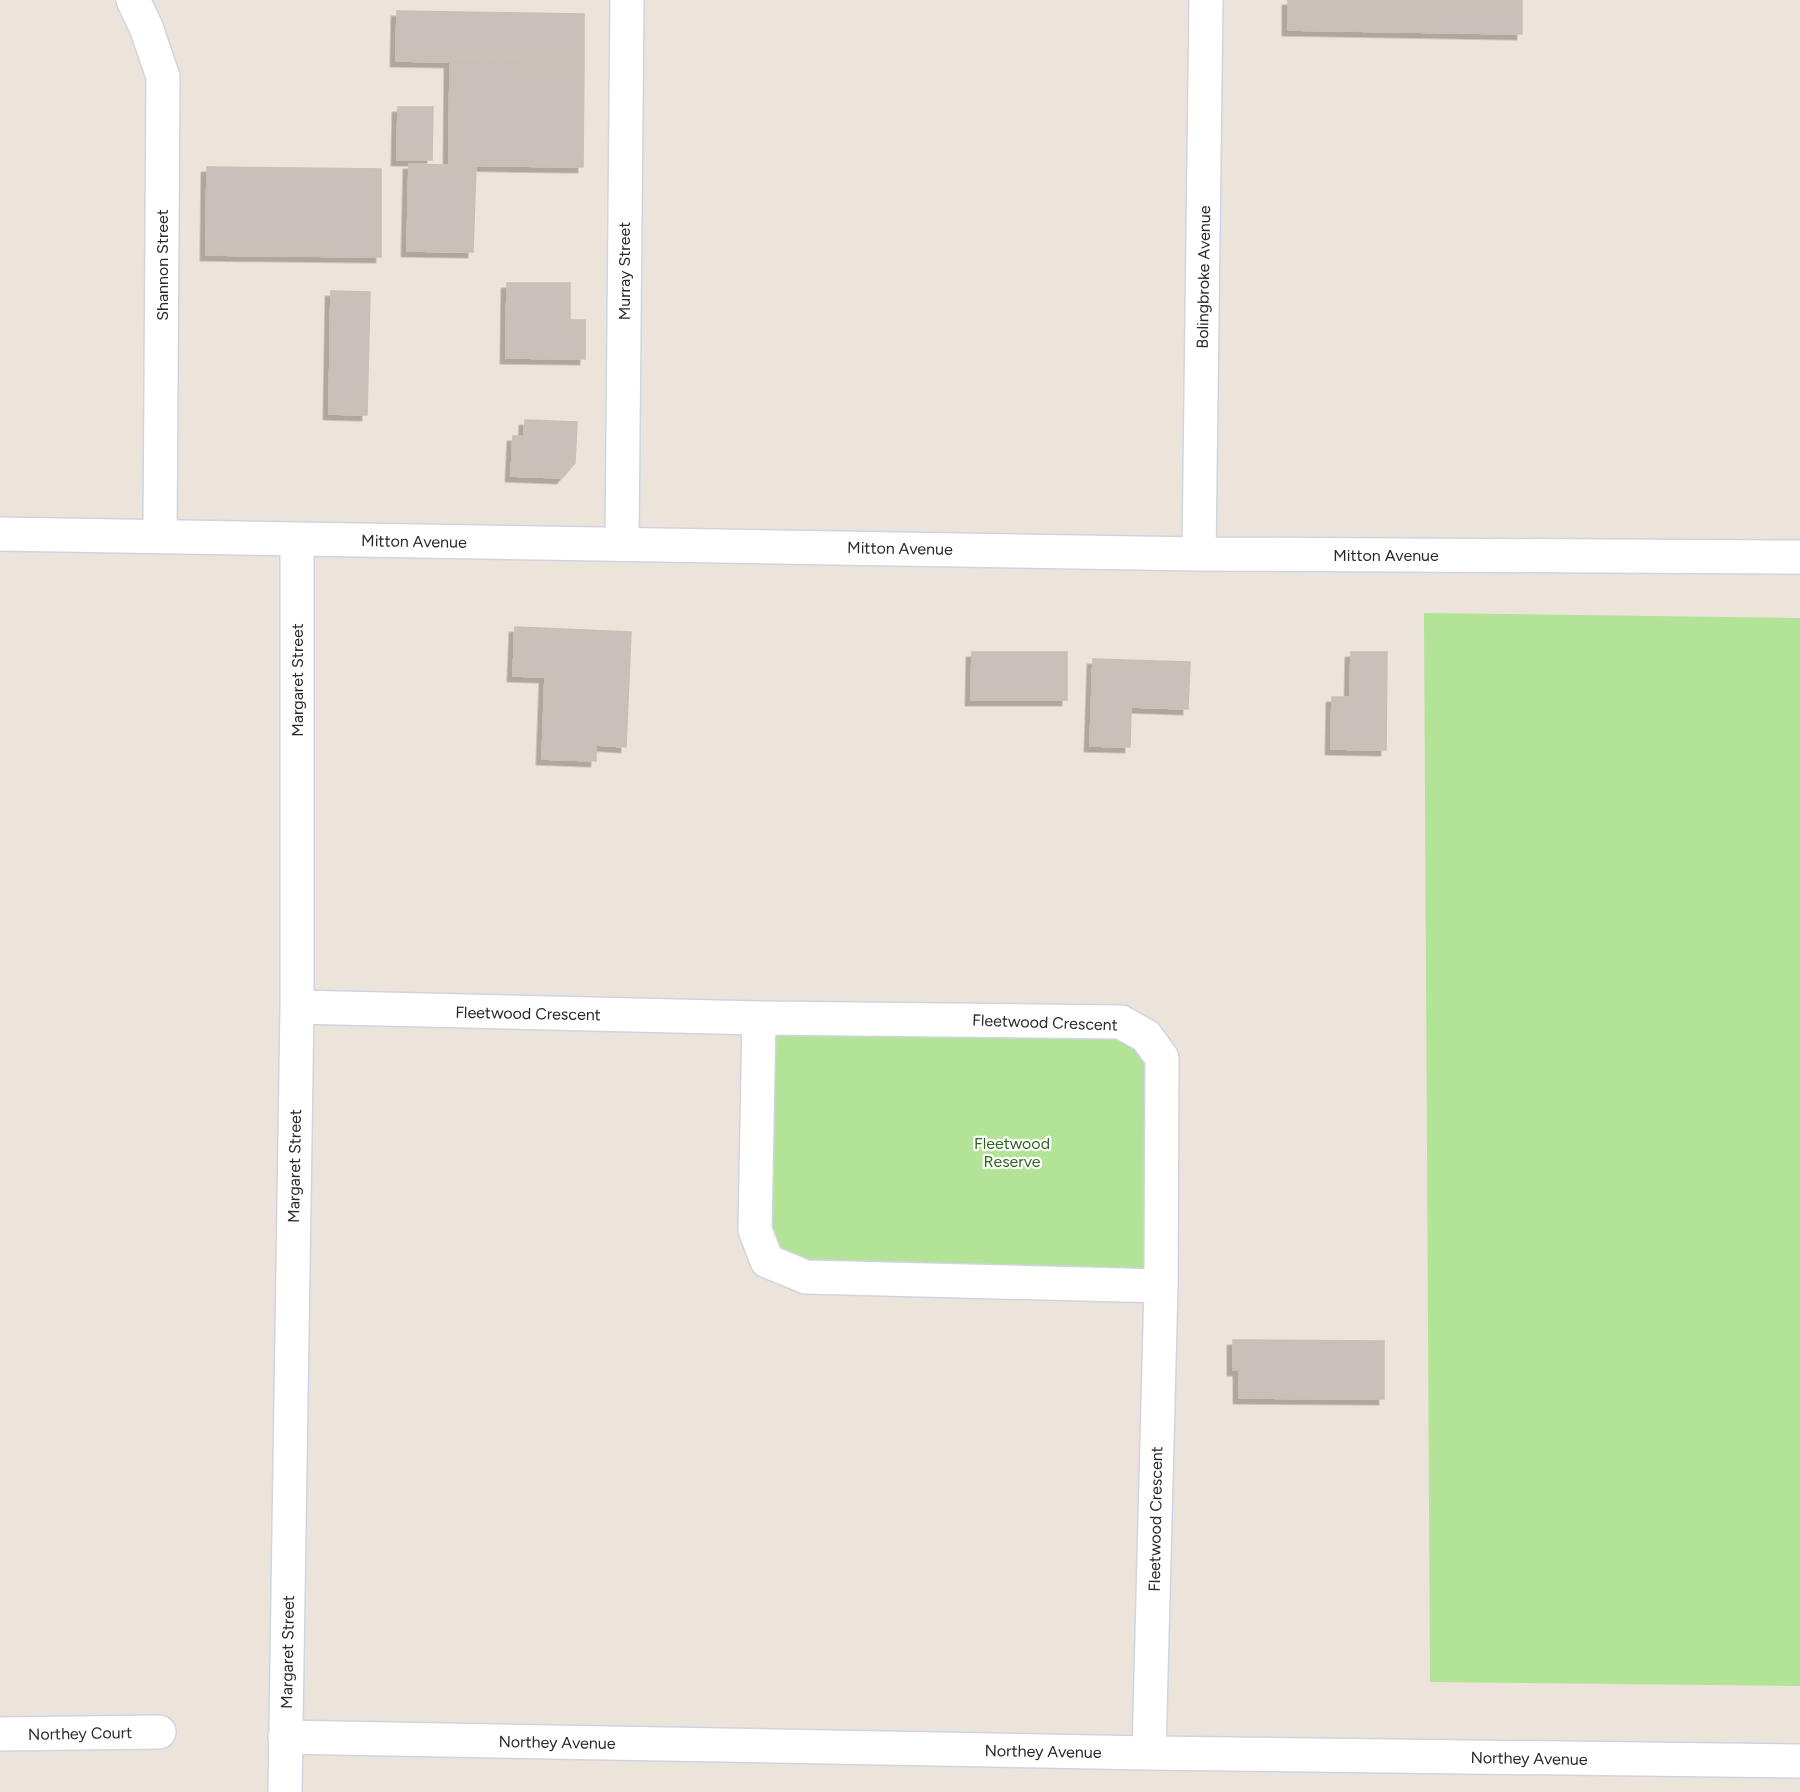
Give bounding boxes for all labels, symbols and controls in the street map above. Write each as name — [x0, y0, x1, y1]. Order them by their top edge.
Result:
street label: Bolingbroke Avenue — [1193, 205, 1214, 349]
street label: Shannon Street — [153, 209, 172, 321]
street label: Murray Street — [615, 222, 634, 320]
street label: Mitton Avenue — [361, 531, 467, 552]
street label: Mitton Avenue — [847, 538, 953, 559]
street label: Mitton Avenue — [1333, 546, 1439, 565]
street label: Margaret Street — [288, 623, 307, 737]
street label: Fleetwood Crescent — [455, 1003, 601, 1024]
street label: Fleetwood Crescent — [972, 1010, 1118, 1035]
street label: Margaret Street — [284, 1109, 305, 1223]
park label: Fleetwood Reserve — [974, 1134, 1050, 1171]
street label: Fleetwood Crescent — [1145, 1446, 1166, 1592]
street label: Margaret Street — [277, 1595, 298, 1709]
street label: Northey Court — [28, 1723, 132, 1744]
street label: Northey Avenue — [498, 1732, 616, 1753]
street label: Northey Avenue — [984, 1741, 1102, 1762]
street label: Northey Avenue — [1470, 1748, 1588, 1769]

